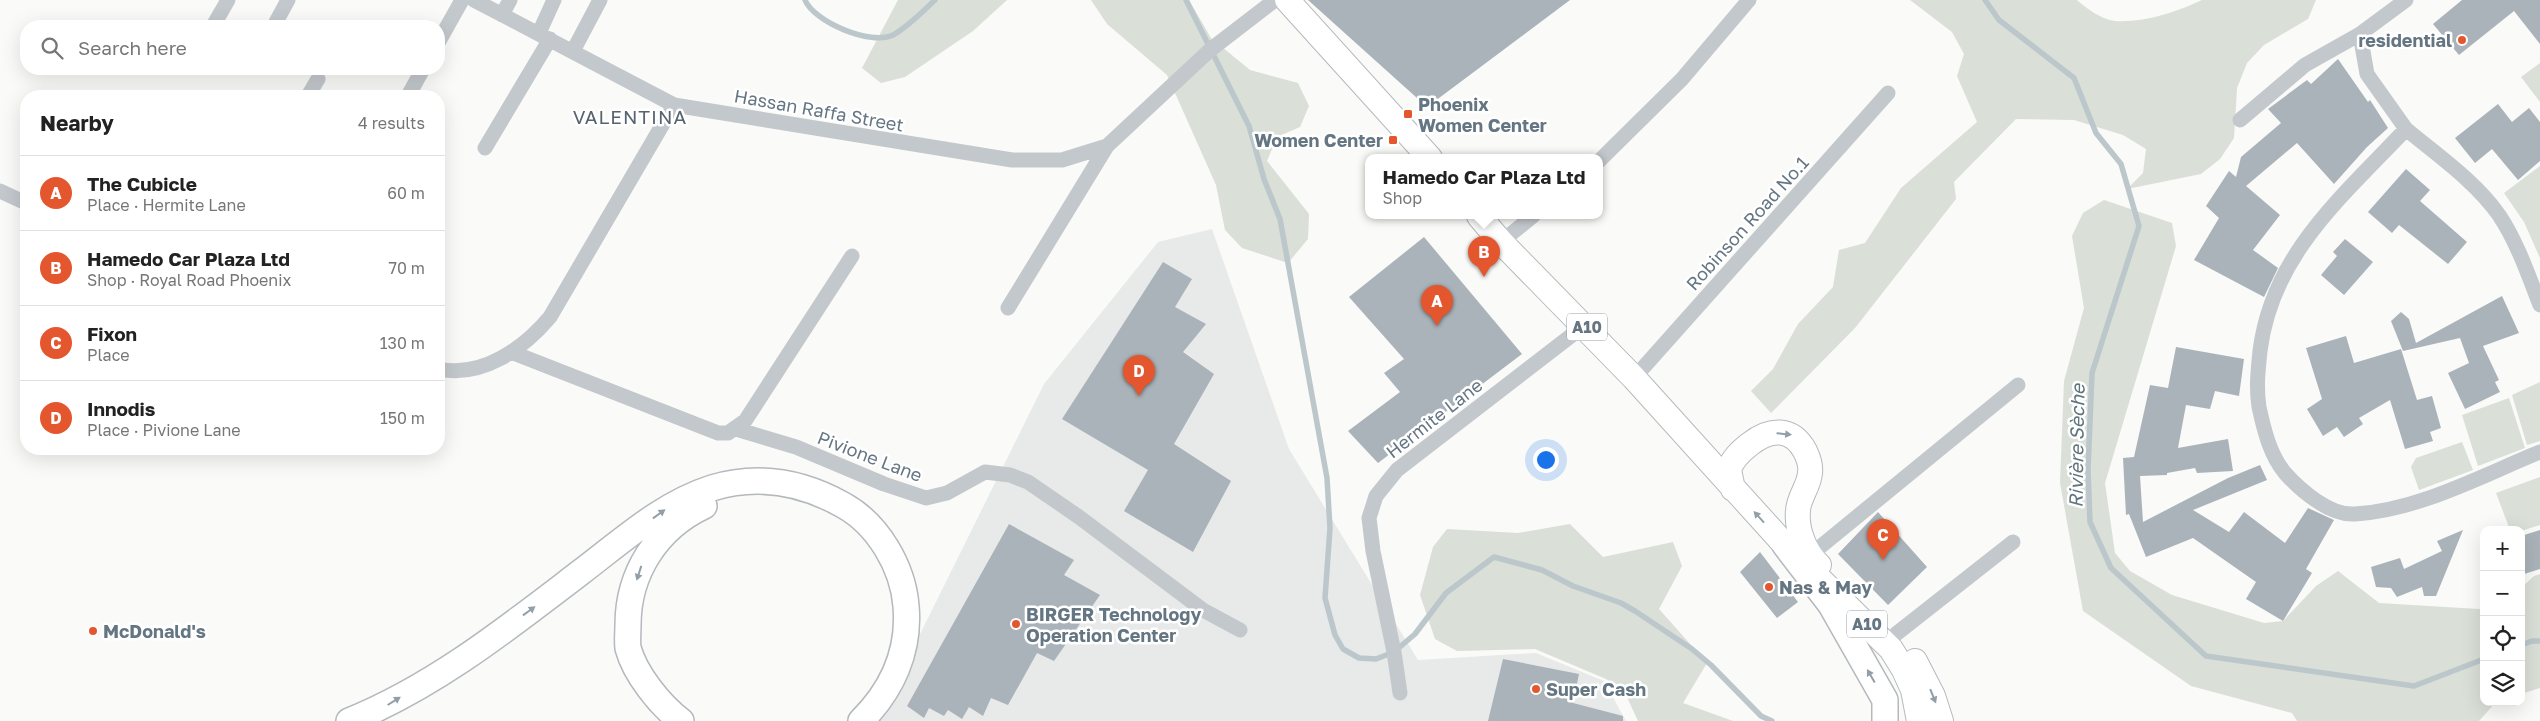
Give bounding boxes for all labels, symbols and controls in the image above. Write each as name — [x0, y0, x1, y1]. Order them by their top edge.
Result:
search box — [20, 20, 445, 75]
place label: residential — [2358, 29, 2452, 51]
icon: search — [38, 34, 66, 62]
marker: residential — [2456, 34, 2468, 46]
text: Search here — [78, 36, 187, 59]
street label: Hassan Raffa Street — [732, 84, 906, 136]
place label: Phoenix Women Center — [1418, 93, 1547, 136]
district label: VALENTINA — [573, 105, 687, 128]
marker: Phoenix Women Center — [1402, 108, 1414, 120]
text: Nearby — [40, 110, 114, 136]
text: 4 results — [358, 113, 425, 133]
place label: Women Center — [1254, 129, 1383, 151]
marker: Women Center — [1387, 134, 1399, 146]
street label: Robinson Road No.1 — [1681, 151, 1813, 294]
popup — [1365, 154, 1603, 219]
text: Hamedo Car Plaza Ltd — [1383, 165, 1585, 188]
text: The Cubicle — [87, 172, 197, 195]
text: A — [50, 183, 62, 203]
text: 60 m — [387, 183, 425, 203]
text: Shop — [1383, 188, 1422, 208]
text: Place · Hermite Lane — [87, 195, 246, 215]
pin: B — [1468, 236, 1500, 277]
text: Hamedo Car Plaza Ltd — [87, 247, 290, 270]
text: B — [50, 258, 62, 278]
text: 70 m — [388, 258, 425, 278]
text: Shop · Royal Road Phoenix — [87, 270, 291, 290]
pin: A — [1421, 285, 1453, 326]
road number: A10 — [1567, 314, 1607, 341]
text: Fixon — [87, 322, 137, 345]
text: C — [50, 333, 62, 353]
text: 130 m — [380, 333, 425, 353]
text: Place — [87, 345, 130, 365]
pin: D — [1123, 355, 1155, 396]
street label: Hermite Lane — [1381, 374, 1487, 462]
water label: Rivière Sèche — [2063, 382, 2089, 508]
text: Innodis — [87, 397, 155, 420]
text: D — [50, 408, 62, 428]
text: 150 m — [380, 408, 425, 428]
text: Place · Pivione Lane — [87, 420, 241, 440]
street label: Pivione Lane — [814, 426, 926, 486]
one-way arrow — [1776, 430, 1792, 438]
your location — [1533, 447, 1559, 473]
one-way arrow — [652, 509, 666, 519]
one-way arrow — [1754, 511, 1765, 524]
pin: C — [1867, 519, 1899, 560]
map controls — [2480, 526, 2525, 706]
button: + — [2480, 526, 2525, 571]
one-way arrow — [634, 566, 642, 581]
button: − — [2480, 571, 2525, 616]
place label: Nas & May — [1779, 576, 1872, 598]
marker: Nas & May — [1763, 581, 1775, 593]
place label: BIRGER Technology Operation Center — [1026, 603, 1201, 646]
one-way arrow — [522, 606, 536, 616]
road number: A10 — [1847, 610, 1887, 638]
button: locate — [2480, 616, 2525, 661]
marker: BIRGER Technology Operation Center — [1010, 618, 1022, 630]
place label: McDonald's — [103, 620, 206, 642]
marker: McDonald's — [87, 625, 99, 637]
button: layers — [2480, 661, 2525, 706]
one-way arrow — [1866, 670, 1875, 683]
place label: Super Cash — [1546, 678, 1646, 700]
marker: Super Cash — [1530, 683, 1542, 695]
one-way arrow — [1929, 689, 1937, 703]
one-way arrow — [387, 697, 400, 706]

